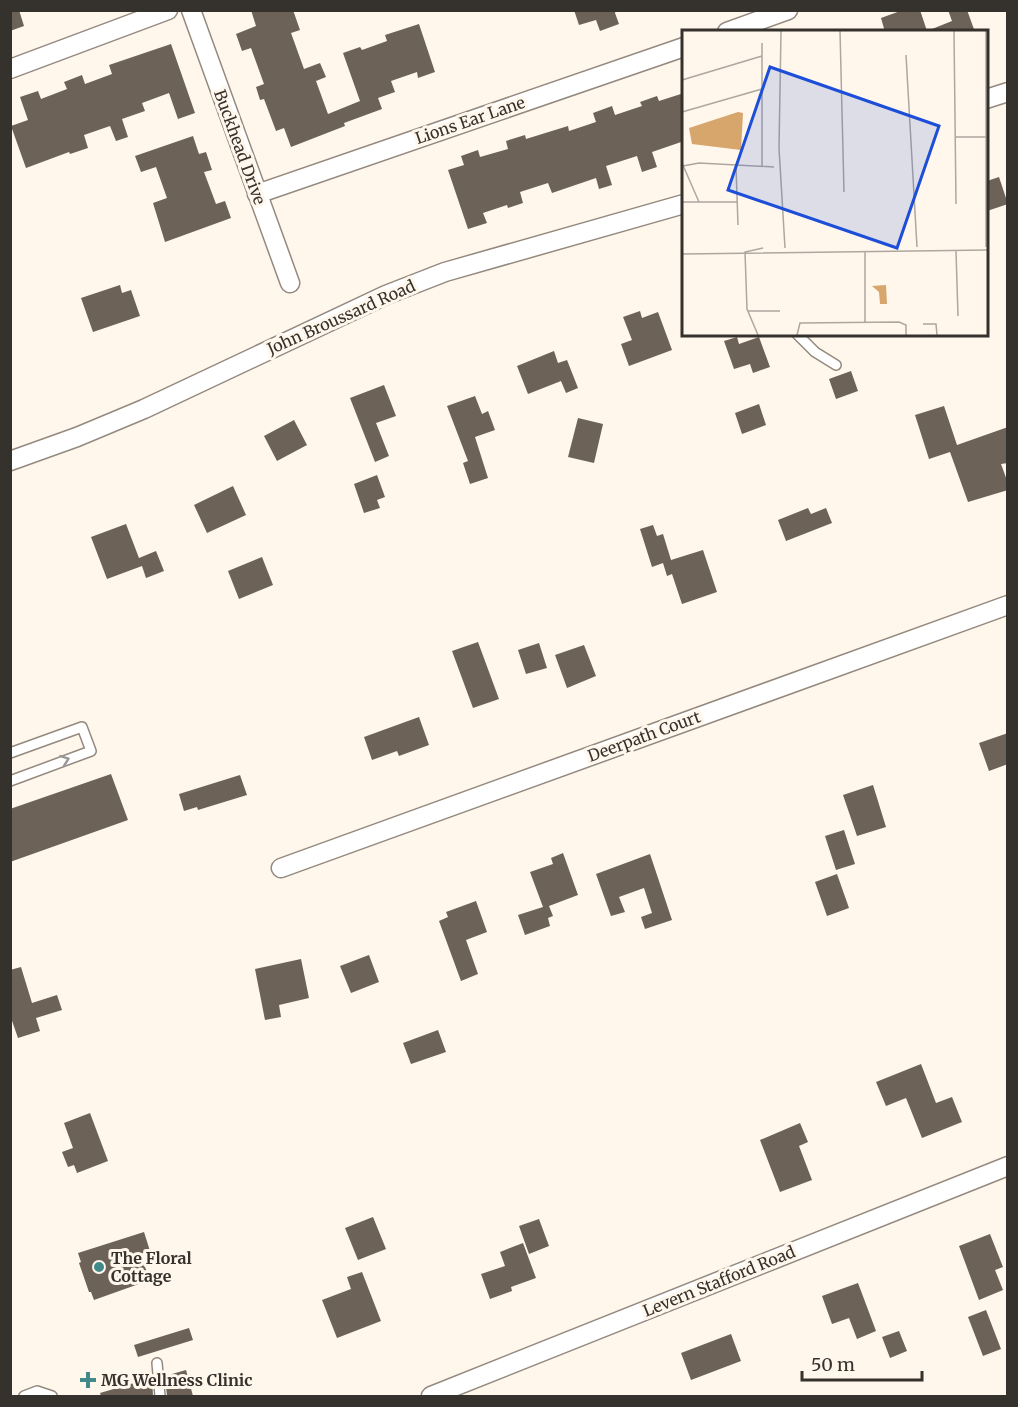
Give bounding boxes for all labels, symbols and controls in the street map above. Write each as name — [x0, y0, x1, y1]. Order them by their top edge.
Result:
inset map — [682, 30, 988, 336]
street label: Buckhead Drive — [210, 87, 270, 207]
street label: Lions Ear Lane — [413, 92, 527, 148]
street label: John Broussard Road — [263, 275, 418, 359]
street label: Deerpath Court — [585, 706, 704, 766]
one-way arrow — [60, 755, 70, 768]
street label: Levern Stafford Road — [640, 1241, 798, 1321]
place label: The Floral Cottage — [111, 1248, 192, 1286]
marker: The Floral Cottage — [92, 1260, 106, 1274]
scale bar — [802, 1344, 922, 1382]
text: 50 m — [811, 1353, 855, 1376]
place label: MG Wellness Clinic — [101, 1370, 252, 1390]
marker: MG Wellness Clinic — [79, 1371, 97, 1389]

